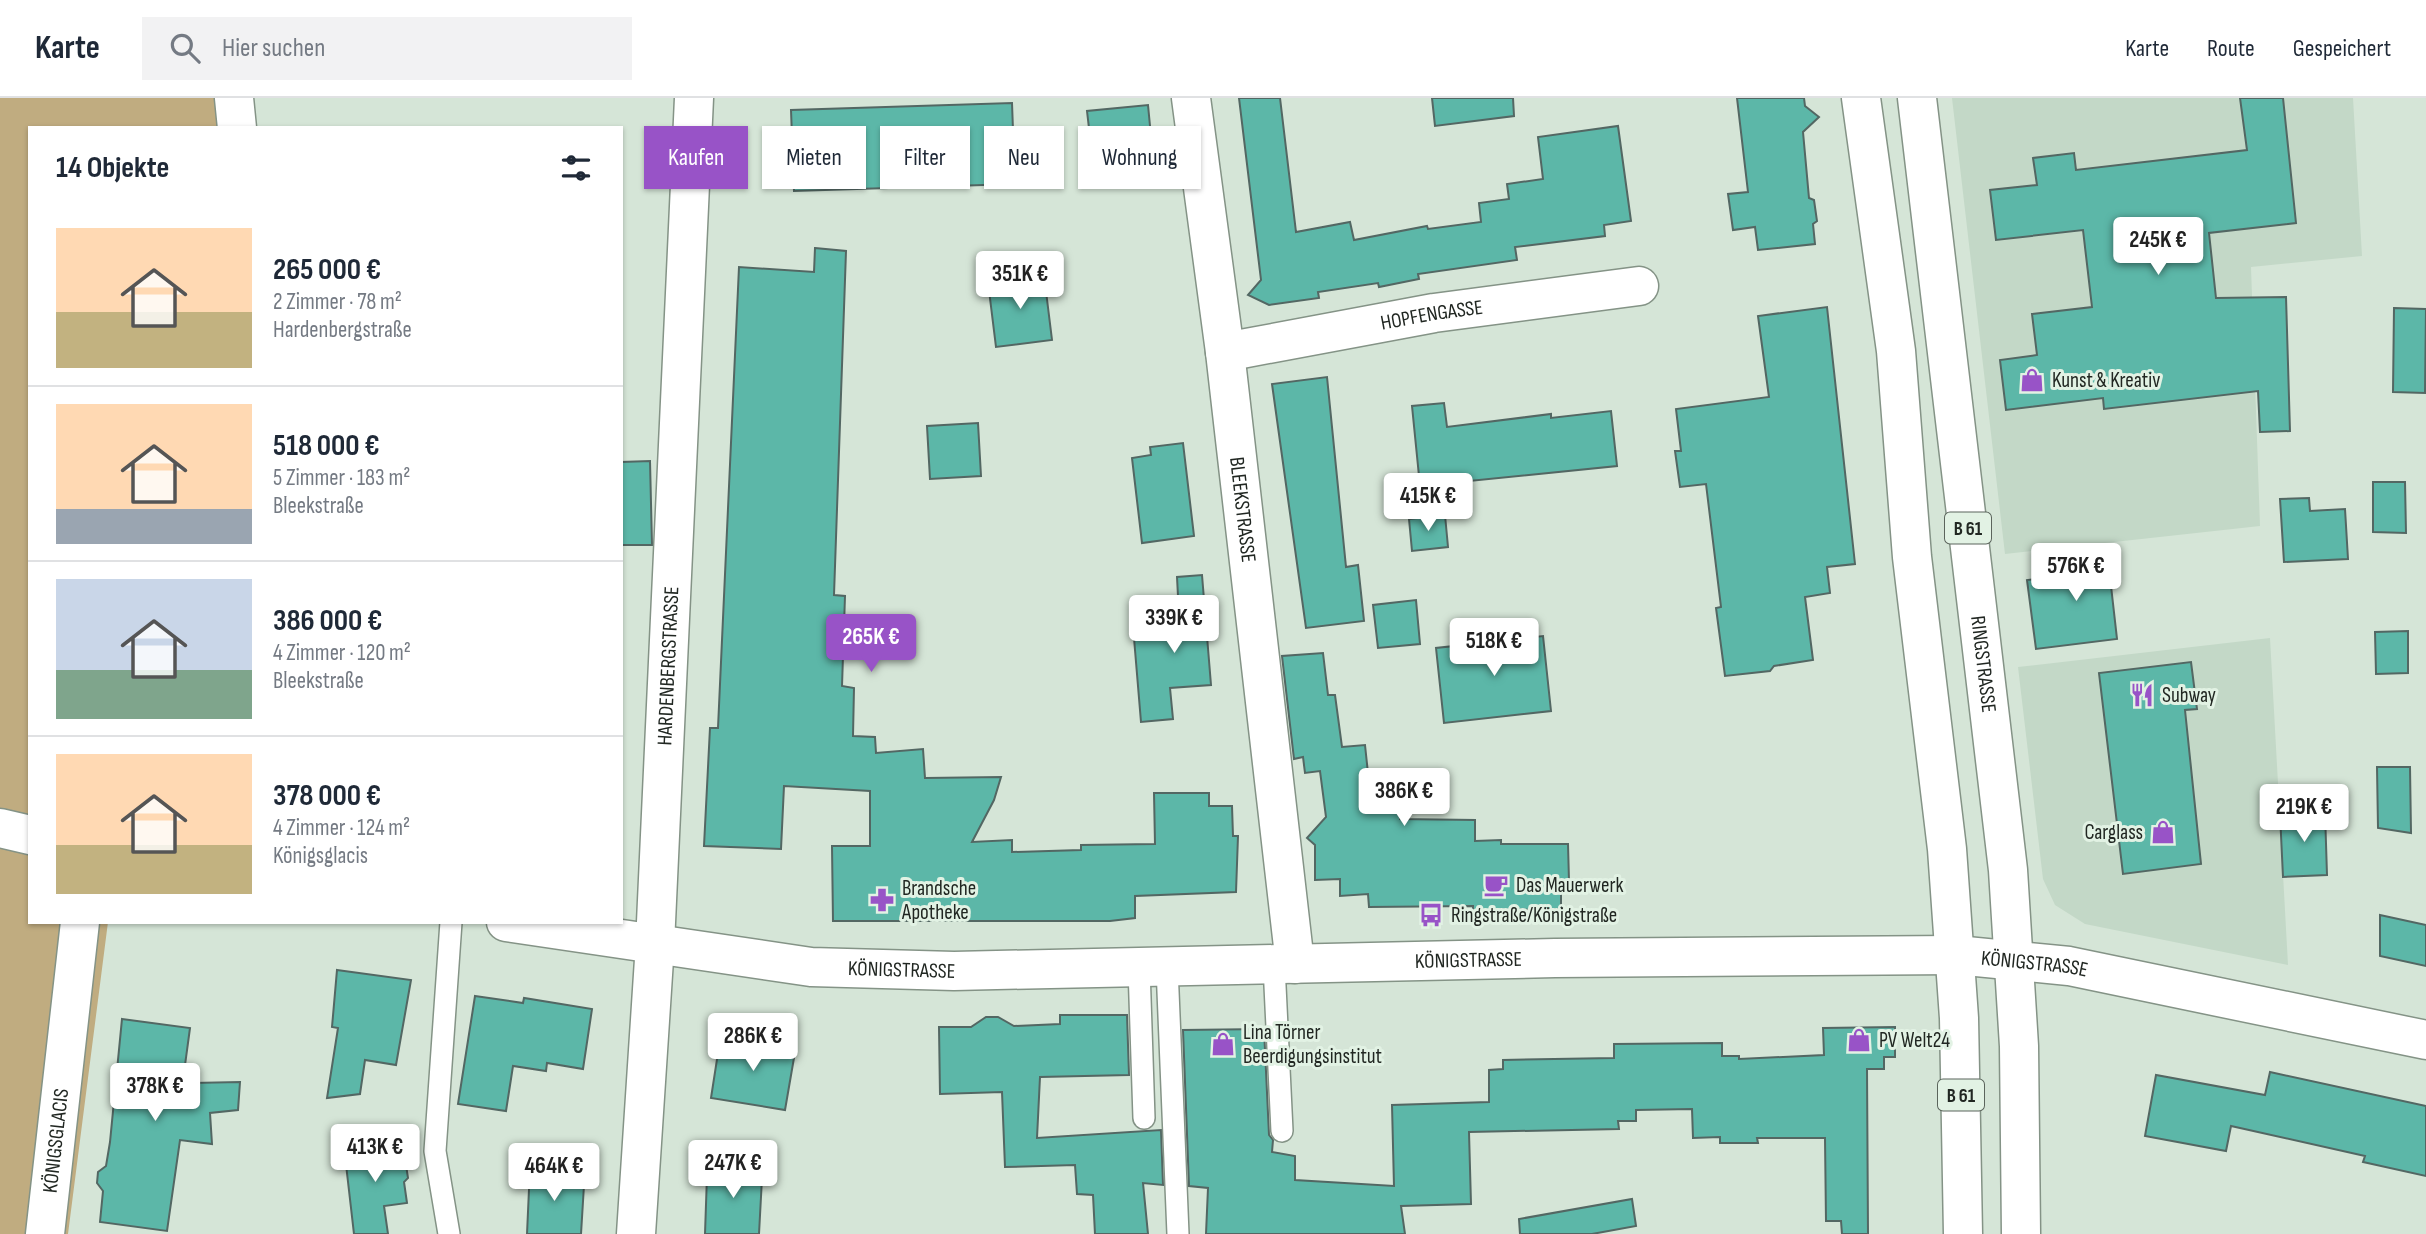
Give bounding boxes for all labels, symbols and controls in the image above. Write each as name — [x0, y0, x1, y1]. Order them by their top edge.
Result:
search box — [142, 17, 632, 80]
text: Karte — [35, 28, 100, 68]
icon: search — [166, 29, 204, 67]
text: Hier suchen — [222, 33, 325, 64]
text: Karte — [2125, 34, 2169, 63]
text: Route — [2207, 34, 2255, 63]
text: Gespeichert — [2293, 34, 2391, 63]
chip: Kaufen — [644, 126, 748, 189]
chip: Mieten — [762, 126, 866, 189]
chip: Filter — [880, 126, 970, 189]
chip: Neu — [984, 126, 1064, 189]
chip: Wohnung — [1078, 126, 1201, 189]
icon: filters — [557, 149, 595, 187]
text: 14 Objekte — [56, 150, 169, 186]
pin: 245K € — [2101, 218, 2215, 277]
text: 245K € — [2129, 226, 2187, 254]
text: 265 000 € — [273, 252, 381, 288]
pin: 351K € — [963, 252, 1077, 311]
icon: home — [112, 256, 196, 340]
text: 351K € — [992, 260, 1048, 288]
text: 2 Zimmer · 78 m² — [273, 288, 402, 316]
street label: HOPFENGASSE — [1378, 295, 1484, 336]
text: Hardenbergstraße — [273, 316, 412, 344]
shop icon: Kunst & Kreativ — [2018, 366, 2046, 394]
place label: Kunst & Kreativ — [2052, 368, 2160, 393]
text: 518 000 € — [273, 428, 380, 464]
icon: home — [112, 432, 196, 516]
street label: BLEEKSTRASSE — [1224, 456, 1261, 564]
text: 5 Zimmer · 183 m² — [273, 464, 410, 492]
pin: 415K € — [1371, 474, 1485, 533]
text: 415K € — [1400, 482, 1456, 510]
text: Bleekstraße — [273, 492, 364, 520]
road number: B 61 — [1945, 512, 1991, 544]
pin: 576K € — [2019, 544, 2133, 603]
text: 576K € — [2047, 552, 2105, 580]
street label: HARDENBERGSTRASSE — [652, 586, 684, 746]
pin: 339K € — [1117, 596, 1231, 655]
text: 386 000 € — [273, 603, 382, 639]
text: 339K € — [1145, 604, 1203, 632]
icon: home — [112, 607, 196, 691]
pin: 265K € — [814, 614, 928, 674]
street label: RINGSTRASSE — [1965, 614, 2001, 714]
pin: 518K € — [1437, 618, 1551, 678]
text: 265K € — [842, 623, 900, 651]
text: 518K € — [1466, 627, 1522, 655]
text: 4 Zimmer · 120 m² — [273, 639, 411, 667]
text: Bleekstraße — [273, 667, 364, 695]
restaurant icon: Subway — [2128, 681, 2156, 709]
place label: Subway — [2162, 683, 2216, 708]
pin: 386K € — [1347, 768, 1461, 828]
text: 386K € — [1375, 777, 1433, 805]
text: 378 000 € — [273, 778, 381, 814]
icon: home — [112, 782, 196, 866]
pin: 219K € — [2247, 784, 2361, 844]
text: 219K € — [2276, 793, 2332, 821]
text: 4 Zimmer · 124 m² — [273, 814, 410, 842]
shop icon: Carglass — [2149, 818, 2177, 846]
place label: Carglass — [2084, 820, 2143, 845]
text: Königsglacis — [273, 842, 368, 870]
cafe icon: Das Mauerwerk — [1482, 871, 1510, 899]
place label: Das Mauerwerk — [1516, 873, 1623, 898]
place label: Brandsche Apotheke — [901, 876, 976, 925]
pharmacy icon: Brandsche Apotheke — [868, 886, 896, 914]
bus stop icon: Ringstraße/Königstraße — [1417, 901, 1445, 929]
place label: Ringstraße/Königstraße — [1451, 903, 1617, 928]
street label: KÖNIGSTRASSE — [1980, 946, 2090, 983]
street label: KÖNIGSTRASSE — [1415, 947, 1522, 974]
street label: KÖNIGSTRASSE — [848, 956, 956, 984]
pin: 286K € — [696, 1014, 810, 1073]
place label: Lina Törner Beerdigungsinstitut — [1243, 1020, 1382, 1069]
text: 286K € — [724, 1022, 782, 1050]
shop icon: PV Welt24 — [1845, 1026, 1873, 1054]
place label: PV Welt24 — [1879, 1028, 1950, 1053]
shop icon: Lina Törner Beerdigungsinstitut — [1209, 1030, 1237, 1058]
pin: 378K € — [98, 1063, 212, 1123]
text: 378K € — [126, 1072, 184, 1100]
road number: B 61 — [1938, 1079, 1984, 1110]
street label: KÖNIGSGLACIS — [38, 1087, 74, 1194]
pin: 413K € — [318, 1124, 432, 1184]
text: 413K € — [347, 1133, 403, 1161]
pin: 247K € — [676, 1140, 790, 1200]
pin: 464K € — [497, 1144, 611, 1203]
text: 247K € — [704, 1149, 762, 1177]
text: 464K € — [524, 1152, 584, 1180]

